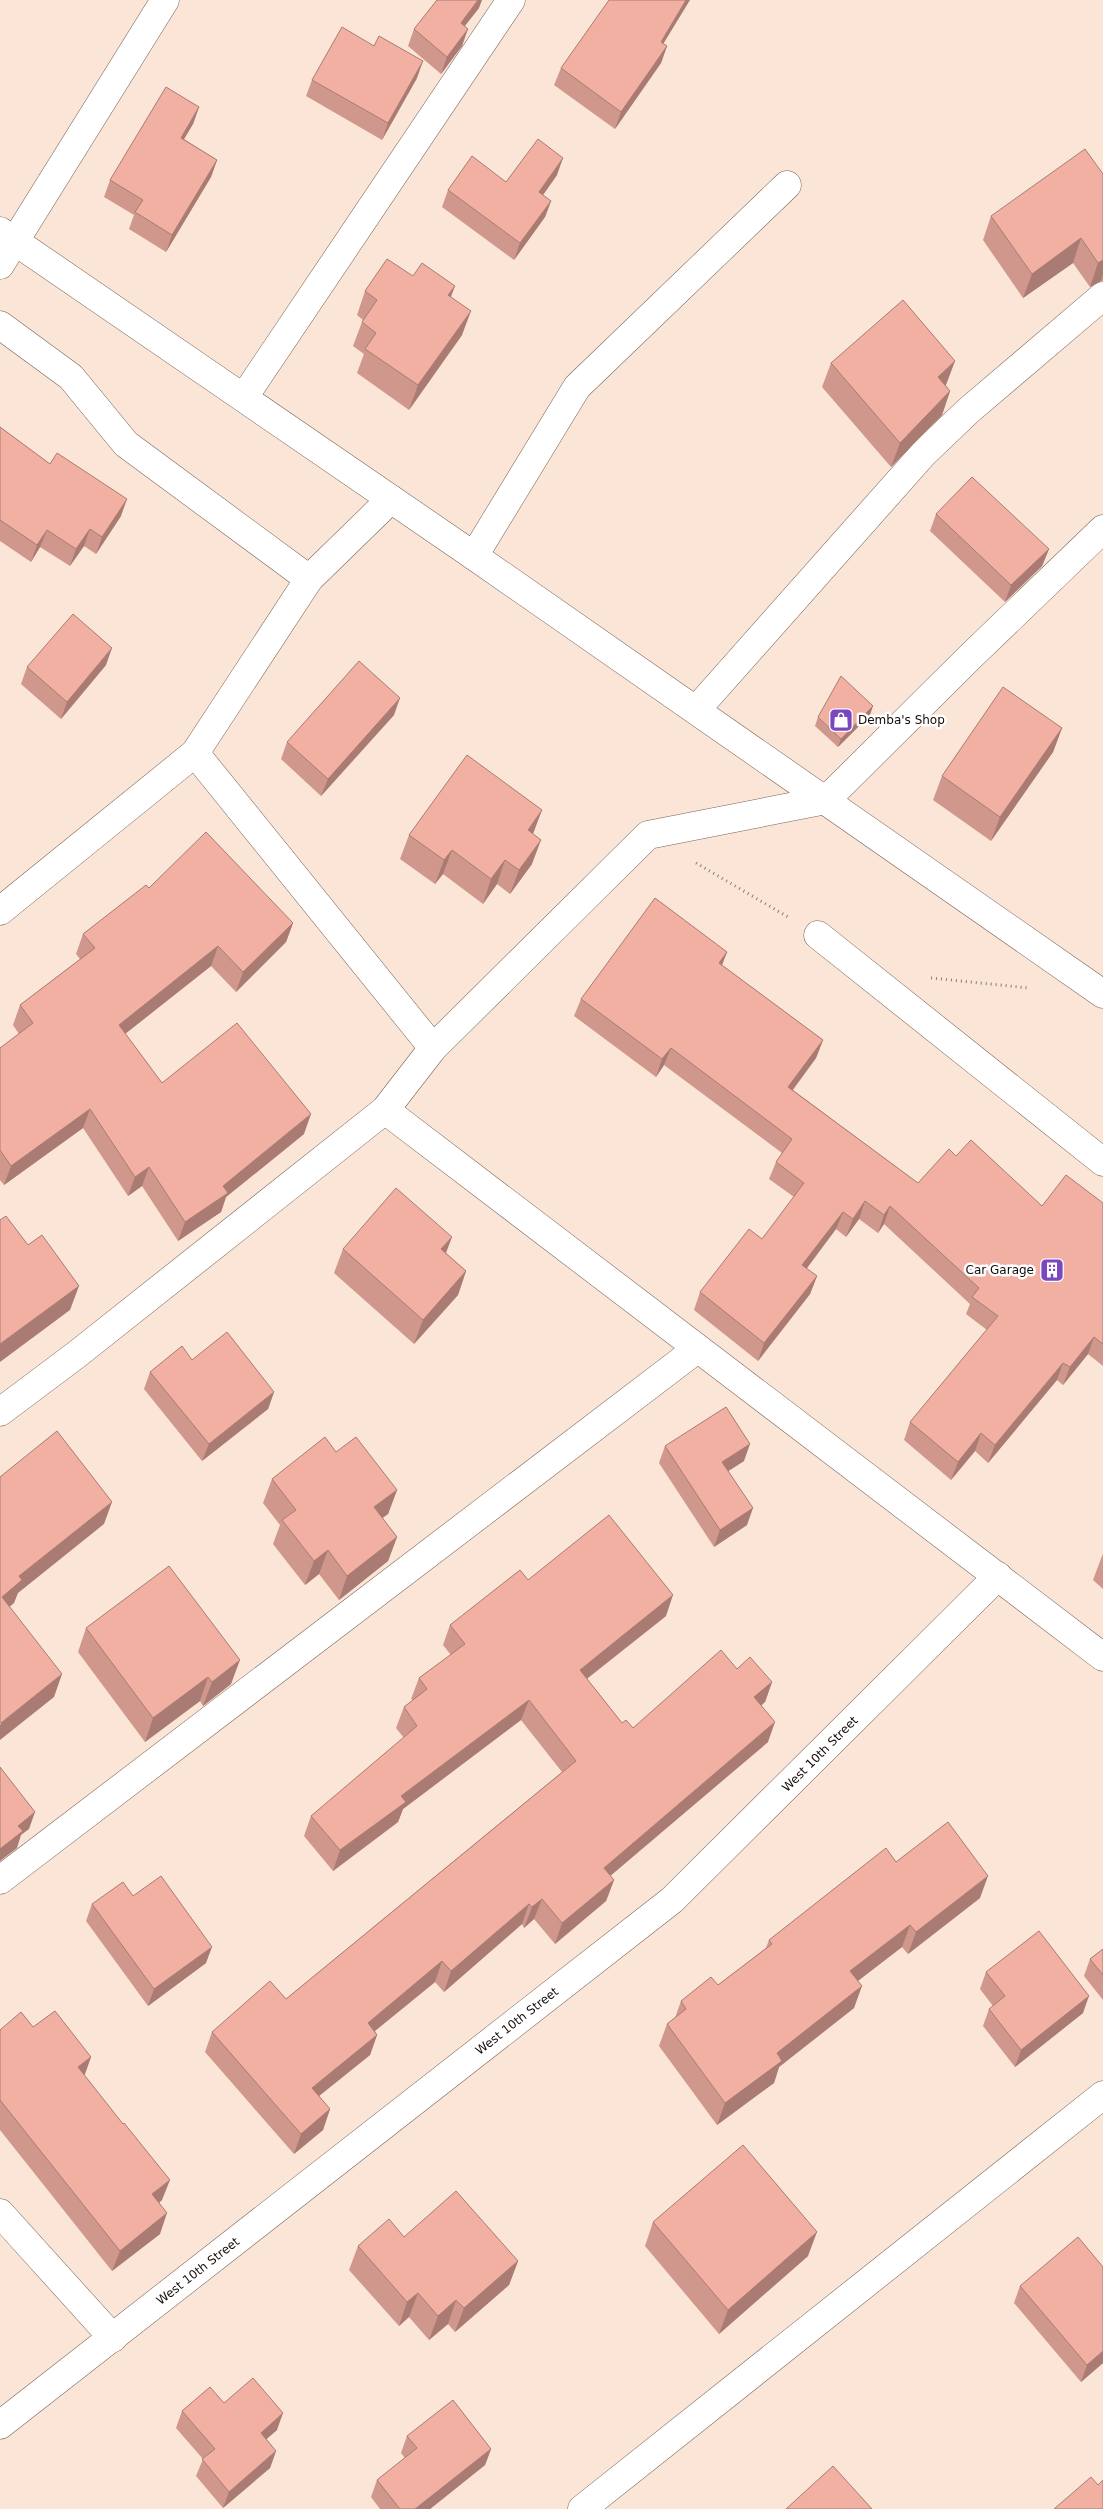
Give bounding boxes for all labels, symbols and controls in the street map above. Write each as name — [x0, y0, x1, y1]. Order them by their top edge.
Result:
shop icon: Demba's Shop — [828, 707, 854, 733]
place label: Demba's Shop — [858, 713, 945, 727]
building icon: Car Garage — [1039, 1257, 1065, 1283]
place label: Car Garage — [966, 1263, 1034, 1277]
street label: West 10th Street — [779, 1713, 861, 1795]
street label: West 10th Street — [473, 1984, 561, 2058]
street label: West 10th Street — [154, 2234, 242, 2308]

